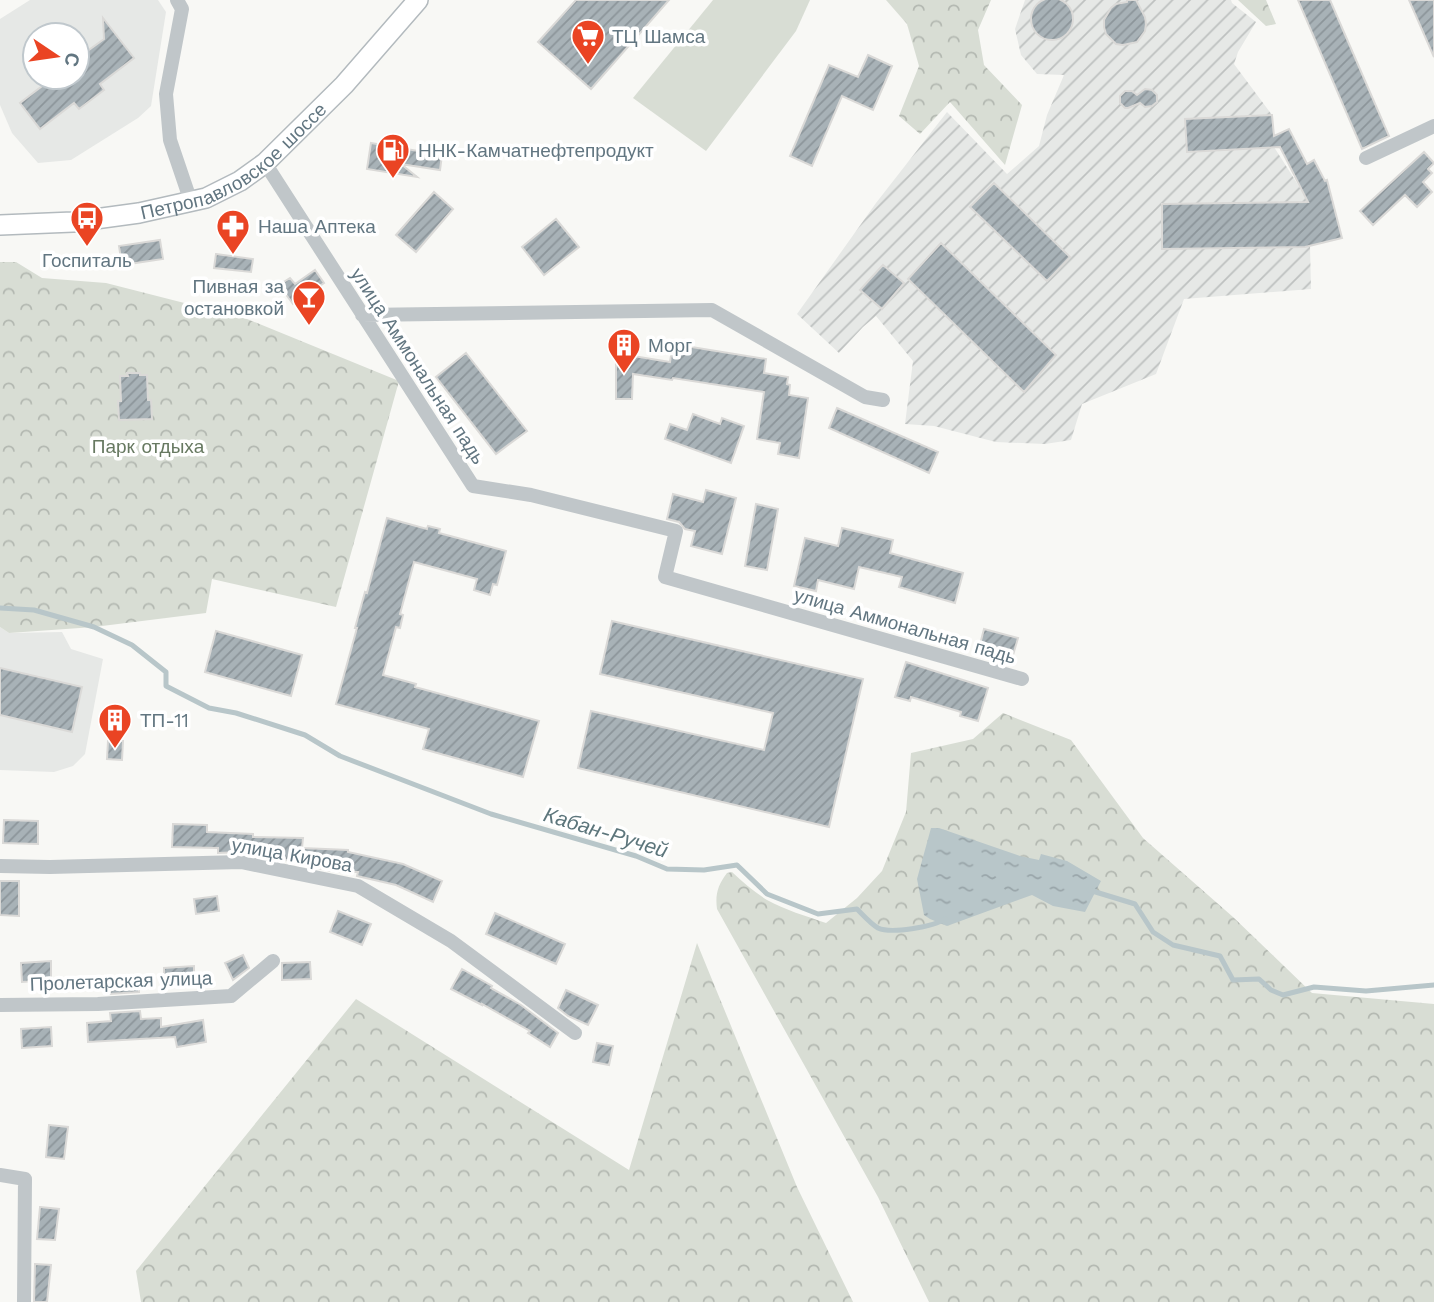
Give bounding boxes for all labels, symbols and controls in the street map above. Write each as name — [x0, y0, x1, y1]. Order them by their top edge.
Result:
supermarket icon: ТЦ Шамса — [569, 17, 607, 66]
north arrow — [21, 21, 91, 91]
place label: ТЦ Шамса — [612, 25, 706, 48]
text: С — [59, 50, 85, 69]
street label: Петропавловское шоссе — [138, 98, 331, 224]
fuel station icon: ННК-Камчатнефтепродукт — [374, 131, 412, 180]
place label: ННК-Камчатнефтепродукт — [418, 139, 654, 162]
bus stop icon: Госпиталь — [68, 199, 106, 248]
pharmacy icon: Наша Аптека — [214, 207, 252, 256]
place label: Наша Аптека — [258, 215, 376, 238]
place label: Госпиталь — [42, 249, 132, 272]
street label: улица Аммональная падь — [346, 263, 490, 469]
place label: Пивная за остановкой — [184, 275, 284, 320]
bar icon: Пивная за остановкой — [290, 278, 328, 327]
building icon: Морг — [605, 326, 643, 375]
place label: Морг — [648, 334, 692, 357]
park label: Парк отдыха — [92, 435, 205, 458]
street label: улица Аммональная падь — [791, 583, 1019, 669]
building icon: ТП-11 — [96, 701, 134, 750]
place label: ТП-11 — [140, 709, 189, 732]
water label: Кабан-Ручей — [541, 801, 671, 863]
street label: улица Кирова — [230, 833, 354, 877]
street label: Пролетарская улица — [29, 966, 213, 996]

